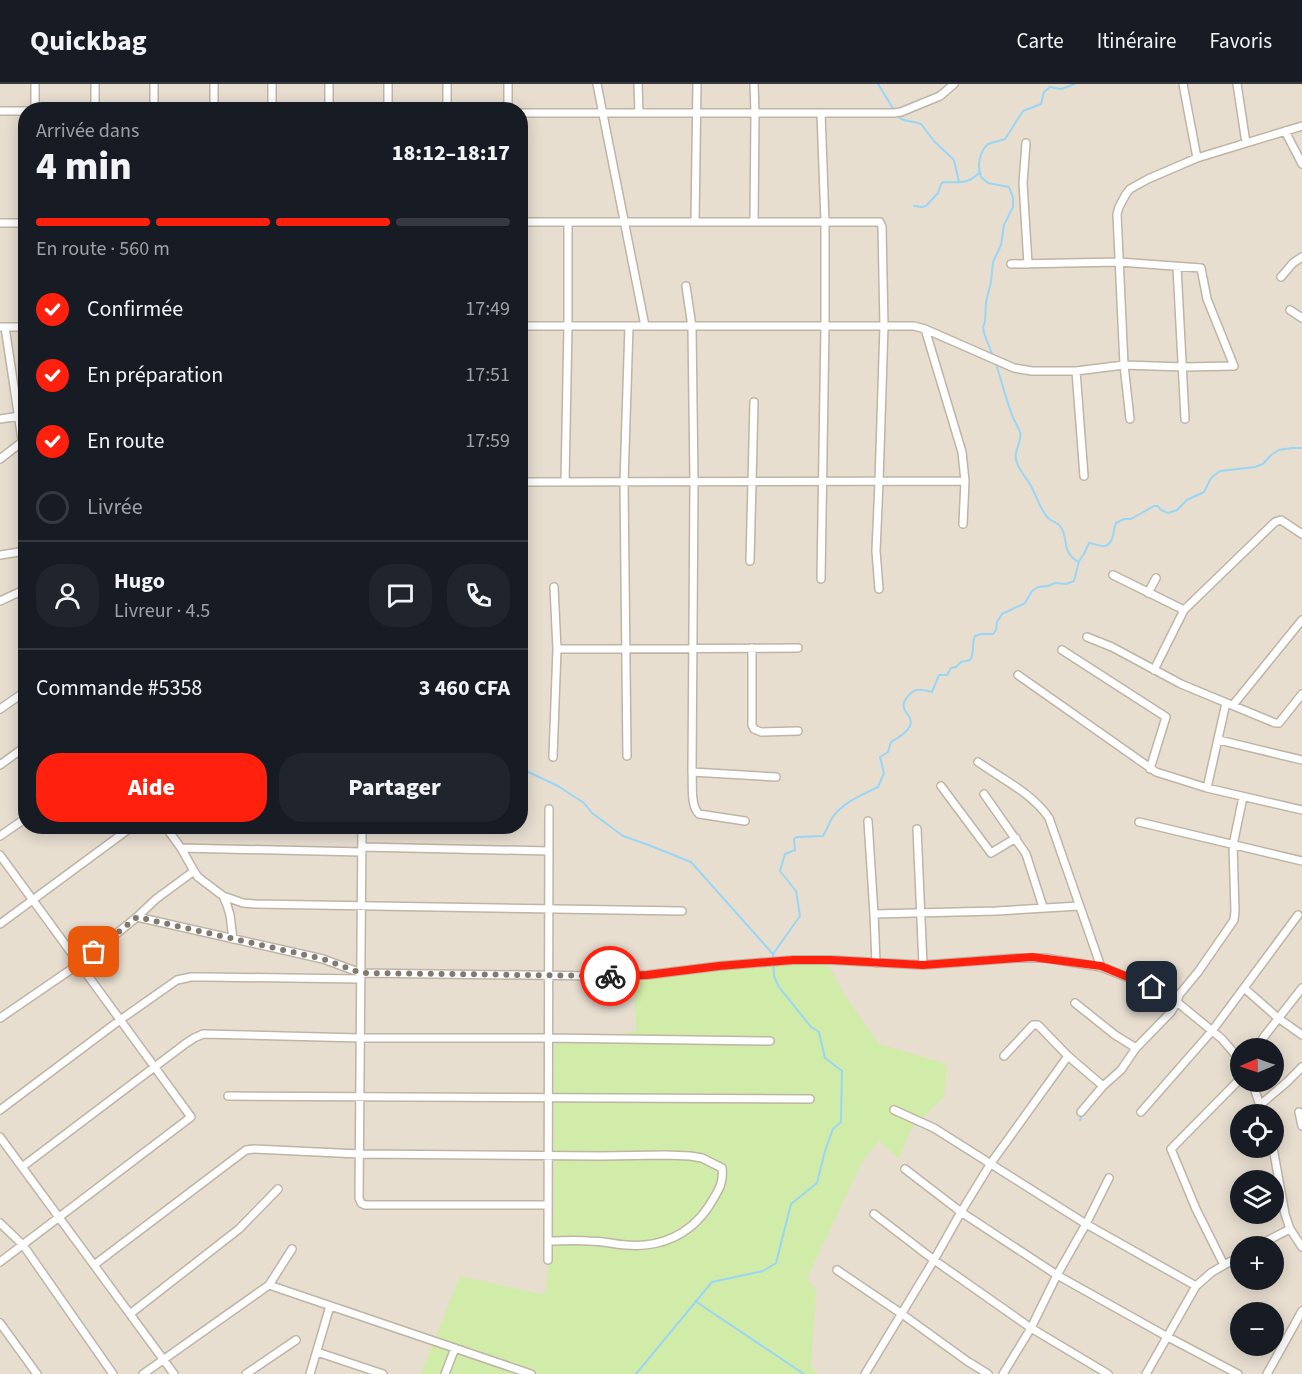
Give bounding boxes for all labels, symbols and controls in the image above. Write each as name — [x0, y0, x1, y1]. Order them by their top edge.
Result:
text: Quickbag — [30, 21, 147, 61]
text: Carte — [1017, 26, 1064, 56]
text: Itinéraire — [1097, 26, 1176, 56]
text: Favoris — [1209, 26, 1272, 56]
text: Arrivée dans — [36, 117, 139, 145]
text: 18:12–18:17 — [392, 137, 510, 169]
text: 4 min — [36, 139, 132, 195]
text: En route · 560 m — [36, 235, 170, 263]
icon: check — [36, 293, 69, 326]
text: Confirmée — [87, 293, 183, 325]
text: 17:49 — [465, 295, 510, 323]
icon: check — [36, 359, 69, 392]
text: En préparation — [87, 359, 223, 391]
text: 17:51 — [465, 361, 510, 389]
icon: check — [36, 425, 69, 458]
text: En route — [87, 425, 164, 457]
text: 17:59 — [465, 427, 510, 455]
text: Livrée — [87, 491, 143, 523]
button: person — [36, 564, 99, 627]
button: chat — [369, 564, 432, 627]
button: phone — [447, 564, 510, 627]
text: Hugo — [114, 565, 165, 597]
text: Livreur · 4.5 — [114, 597, 210, 625]
text: Commande #5358 — [36, 672, 202, 704]
text: 3 460 CFA — [419, 672, 510, 704]
button: Aide — [36, 753, 267, 822]
button: Partager — [279, 753, 510, 822]
pin — [68, 926, 119, 977]
icon: bag — [77, 935, 110, 968]
courier — [580, 946, 640, 1006]
icon: bike — [594, 960, 627, 993]
pin — [1126, 961, 1177, 1012]
icon: home — [1135, 970, 1168, 1003]
north arrow — [1230, 1038, 1284, 1092]
map controls — [1230, 1038, 1284, 1356]
button: locate — [1230, 1104, 1284, 1158]
button: layers — [1230, 1170, 1284, 1224]
button: + — [1230, 1236, 1284, 1290]
button: − — [1230, 1302, 1284, 1356]

